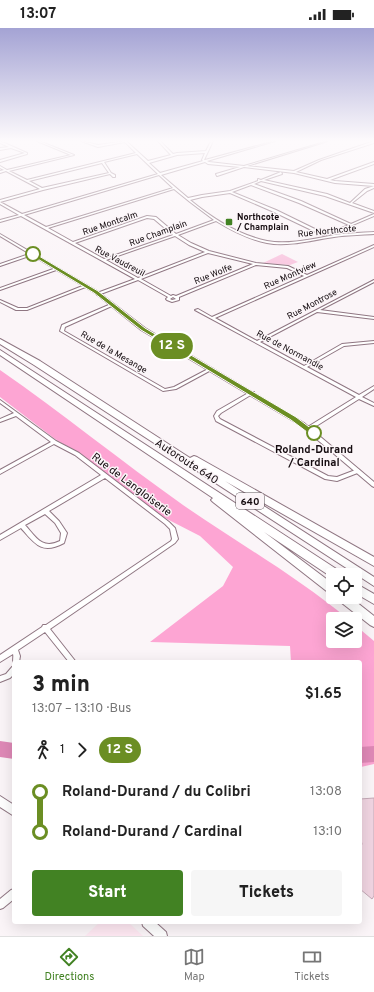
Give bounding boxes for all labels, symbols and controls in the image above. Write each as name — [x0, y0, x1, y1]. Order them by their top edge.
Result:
text: 13:07 — [20, 5, 56, 24]
street label: Rue Montcalm — [81, 209, 139, 238]
place label: Northcote / Champlain — [236, 212, 289, 233]
marker: Northcote / Champlain — [224, 217, 234, 227]
street label: Rue Champlain — [128, 218, 189, 249]
street label: Rue Northcote — [297, 223, 357, 240]
street label: Rue Vaudreuil — [93, 244, 147, 279]
unlabelled marker — [25, 246, 41, 262]
street label: Rue Montview — [262, 259, 319, 292]
street label: Rue Wolfe — [193, 262, 234, 287]
street label: Rue Montrose — [285, 287, 339, 322]
street label: Rue de Normandie — [254, 328, 325, 373]
street label: Rue de la Mesange — [78, 329, 149, 376]
line badge: 12 S — [144, 333, 200, 359]
text: 12 S — [159, 337, 185, 354]
marker: Roland-Durand / Cardinal — [306, 425, 322, 441]
street label: Autoroute 640 — [152, 436, 221, 488]
place label: Roland-Durand / Cardinal — [275, 443, 353, 470]
street label: Rue de Langloiserie — [88, 450, 174, 520]
road number: 640 — [236, 493, 264, 509]
map controls — [326, 568, 362, 648]
button: locate — [326, 568, 362, 604]
button: layers — [326, 612, 362, 648]
text: 3 min — [32, 672, 90, 699]
text: $1.65 — [305, 685, 342, 704]
text: 13:07 – 13:10 · Bus — [32, 701, 131, 717]
icon: walk — [32, 739, 54, 761]
icon: forward — [71, 739, 93, 761]
text: 12 S — [107, 741, 133, 758]
text: 1 — [60, 742, 65, 758]
text: Roland-Durand / du Colibri — [62, 783, 251, 802]
text: 13:08 — [310, 784, 342, 800]
text: Roland-Durand / Cardinal — [62, 823, 242, 842]
text: 13:10 — [313, 824, 342, 840]
button: Start — [32, 870, 183, 916]
button: Tickets — [191, 870, 342, 916]
tab: Directions — [44, 946, 94, 984]
tab: Map — [183, 946, 205, 984]
tab: Tickets — [294, 946, 330, 984]

